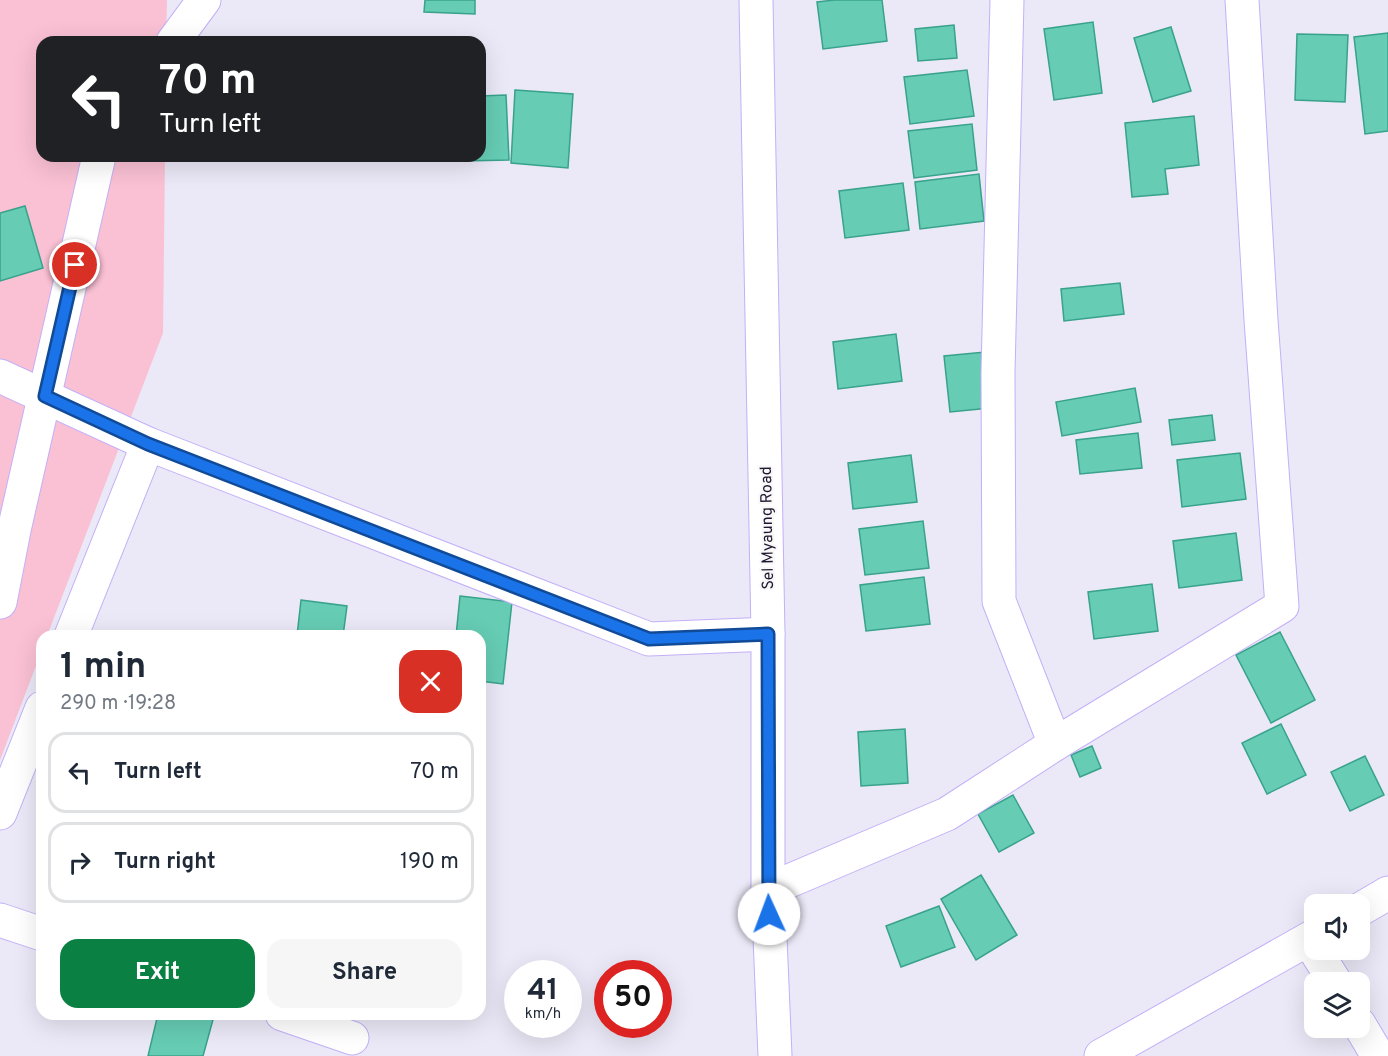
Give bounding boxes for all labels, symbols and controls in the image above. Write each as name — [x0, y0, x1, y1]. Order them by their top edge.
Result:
text: 70 m — [159, 56, 257, 109]
icon: left — [60, 60, 138, 138]
text: Turn left — [159, 108, 261, 142]
pin — [49, 239, 100, 290]
icon: arrive — [58, 248, 91, 281]
street label: Sel Myaung Road — [757, 466, 779, 590]
text: 1 min — [60, 645, 146, 691]
button: close — [399, 650, 462, 713]
text: 290 m · 19:28 — [60, 691, 176, 717]
icon: left — [63, 756, 96, 789]
text: Turn left — [114, 759, 202, 786]
text: 70 m — [410, 759, 459, 786]
icon: right — [63, 846, 96, 879]
text: Turn right — [114, 849, 216, 876]
text: 190 m — [400, 849, 459, 876]
position arrow — [737, 882, 801, 946]
map controls — [1304, 894, 1370, 1038]
button: sound — [1304, 894, 1370, 960]
button: Exit — [60, 939, 255, 1008]
button: Share — [267, 939, 462, 1008]
speed limit sign: 50 — [594, 960, 672, 1038]
button: layers — [1304, 972, 1370, 1038]
text: 41 — [527, 973, 559, 1010]
text: km/h — [525, 1005, 561, 1024]

